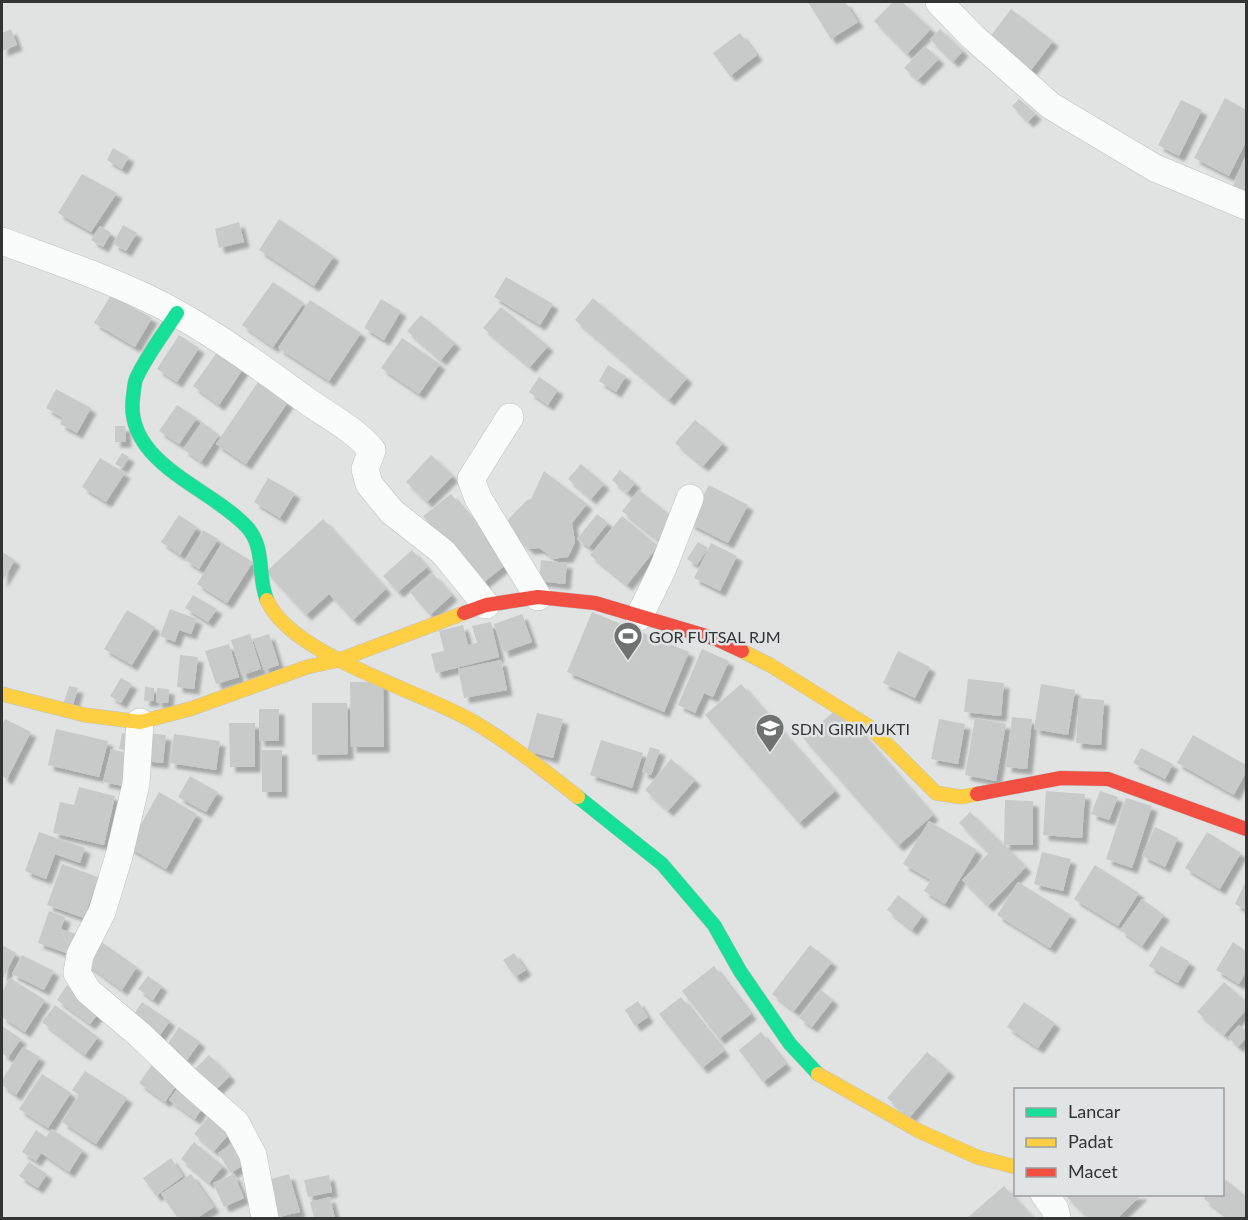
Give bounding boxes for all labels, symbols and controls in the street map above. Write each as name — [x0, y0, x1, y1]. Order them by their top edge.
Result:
sports icon: GOR FUTSAL RJM — [612, 620, 644, 662]
place label: GOR FUTSAL RJM — [649, 627, 781, 646]
school or university icon: SDN GIRIMUKTI — [754, 712, 786, 754]
place label: SDN GIRIMUKTI — [791, 719, 910, 738]
legend — [1014, 1088, 1224, 1196]
text: Lancar — [1068, 1100, 1121, 1122]
text: Padat — [1068, 1130, 1113, 1152]
text: Macet — [1068, 1160, 1118, 1182]

